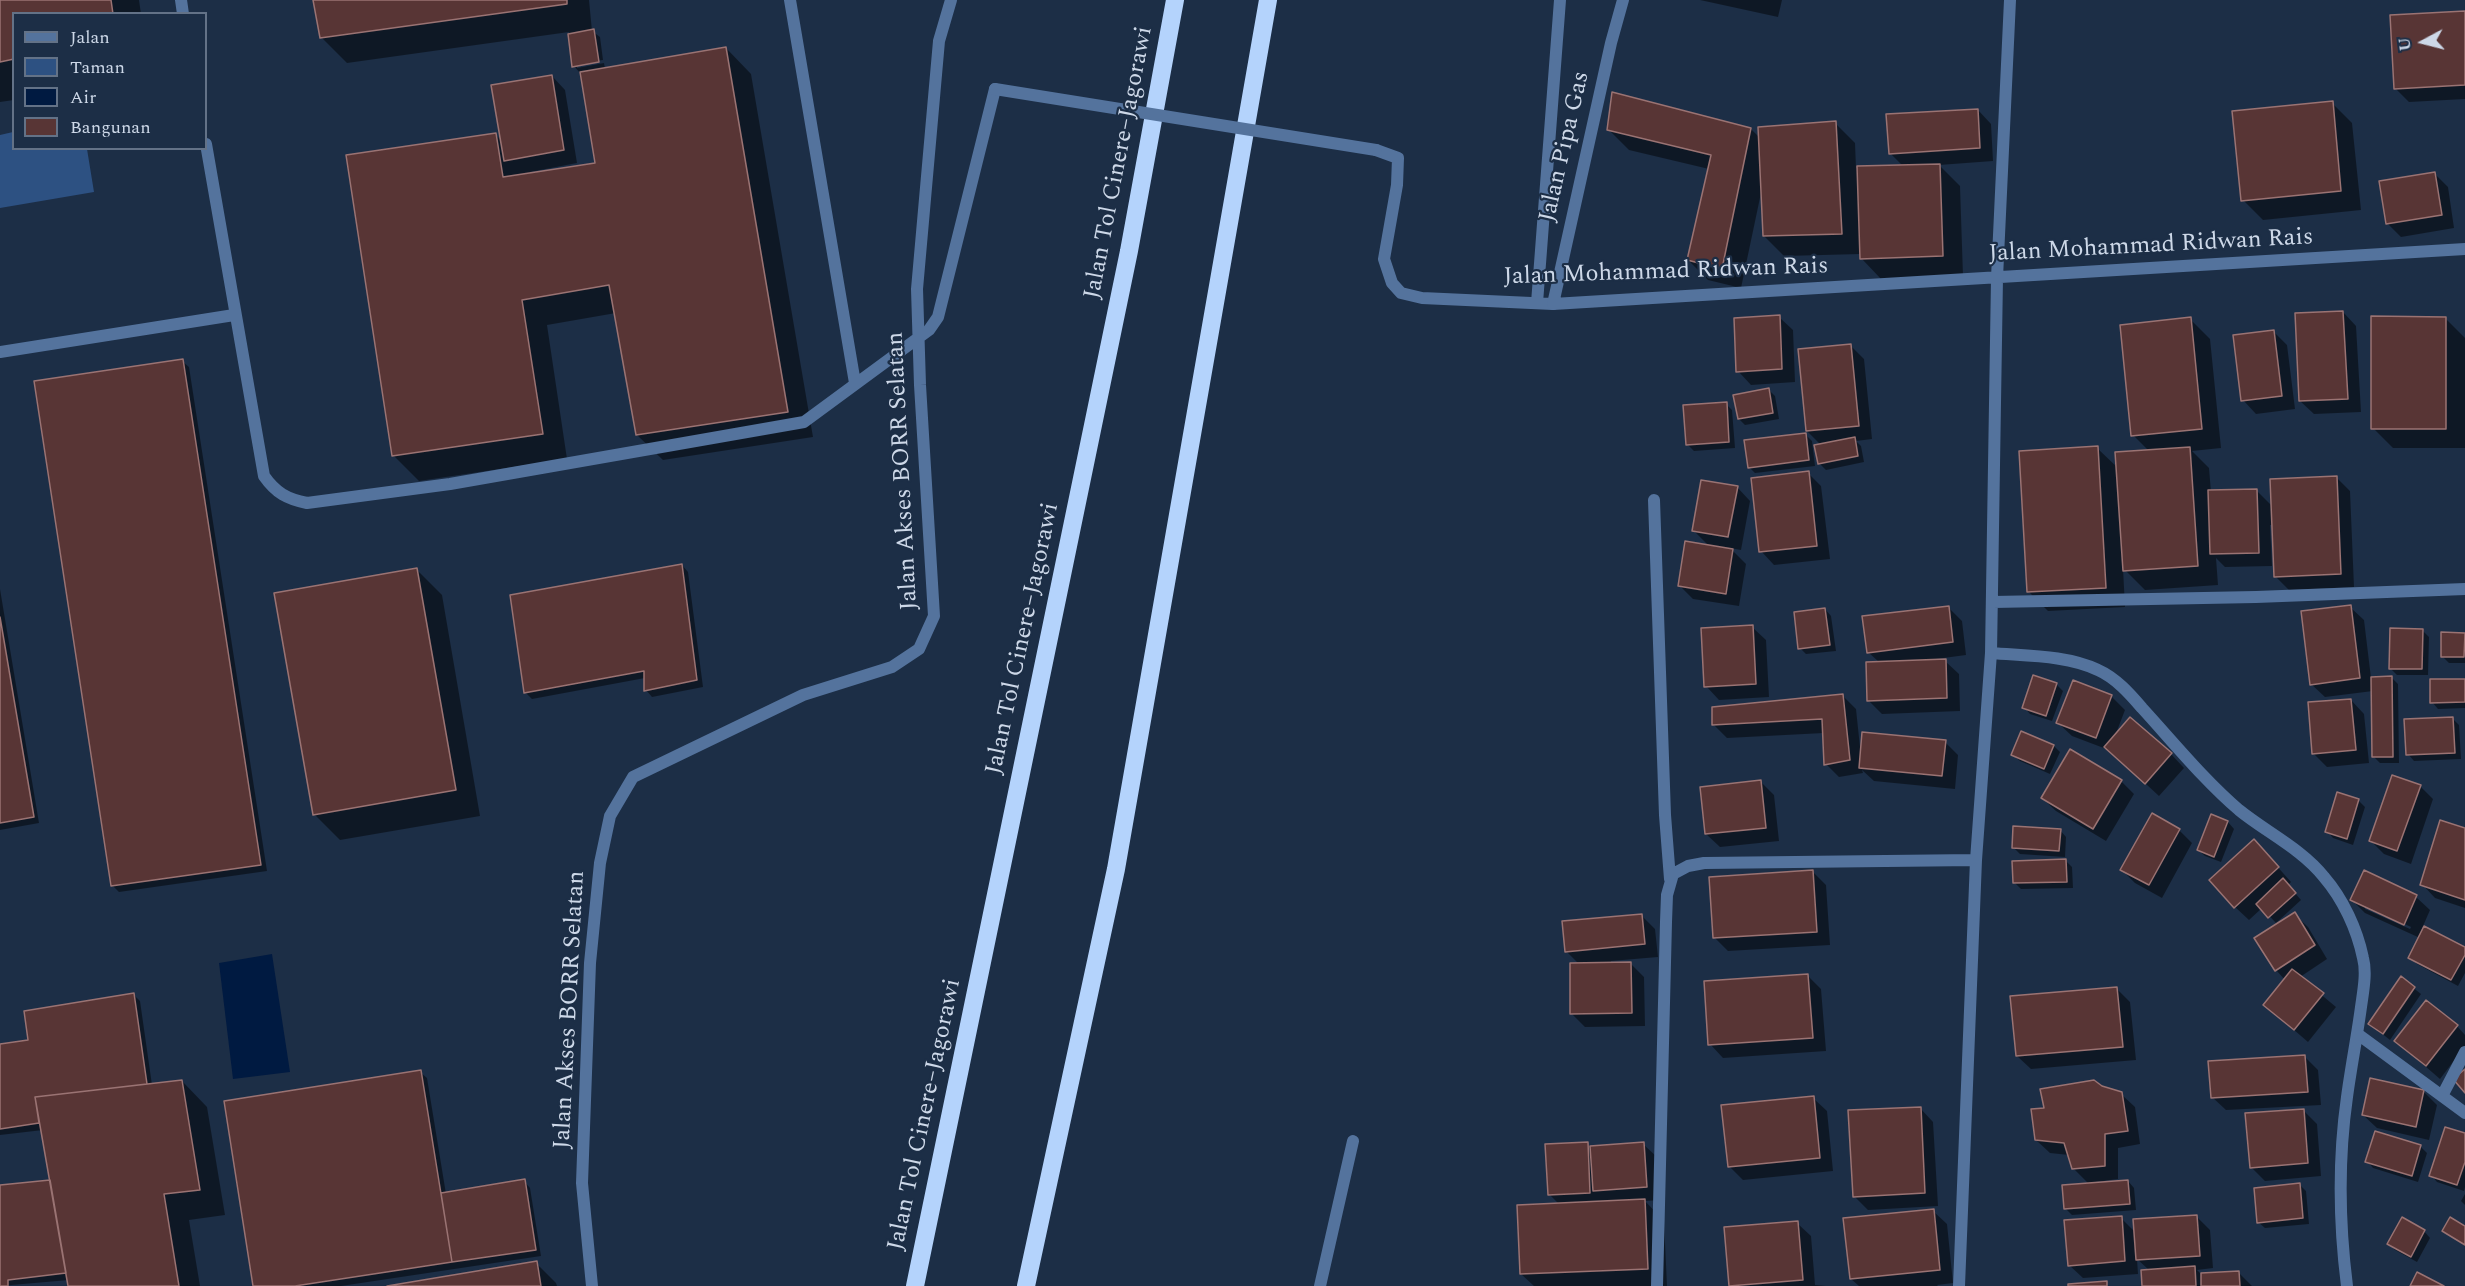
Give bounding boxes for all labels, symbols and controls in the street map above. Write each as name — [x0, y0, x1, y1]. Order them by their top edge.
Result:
legend — [12, 12, 207, 150]
north arrow — [2393, 12, 2453, 72]
text: Jalan — [70, 24, 110, 51]
street label: Jalan Tol Cinere–Jagorawi — [1079, 24, 1161, 302]
text: U — [2392, 36, 2418, 52]
text: Taman — [70, 54, 125, 81]
street label: Jalan Pipa Gas — [1535, 69, 1597, 225]
text: Air — [70, 84, 96, 111]
text: Bangunan — [70, 114, 151, 141]
street label: Jalan Mohammad Ridwan Rais — [1988, 224, 2314, 270]
street label: Jalan Mohammad Ridwan Rais — [1503, 253, 1829, 293]
street label: Jalan Akses BORR Selatan — [882, 331, 926, 611]
street label: Jalan Tol Cinere–Jagorawi — [981, 500, 1067, 778]
street label: Jalan Akses BORR Selatan — [549, 870, 593, 1150]
street label: Jalan Tol Cinere–Jagorawi — [883, 976, 969, 1254]

